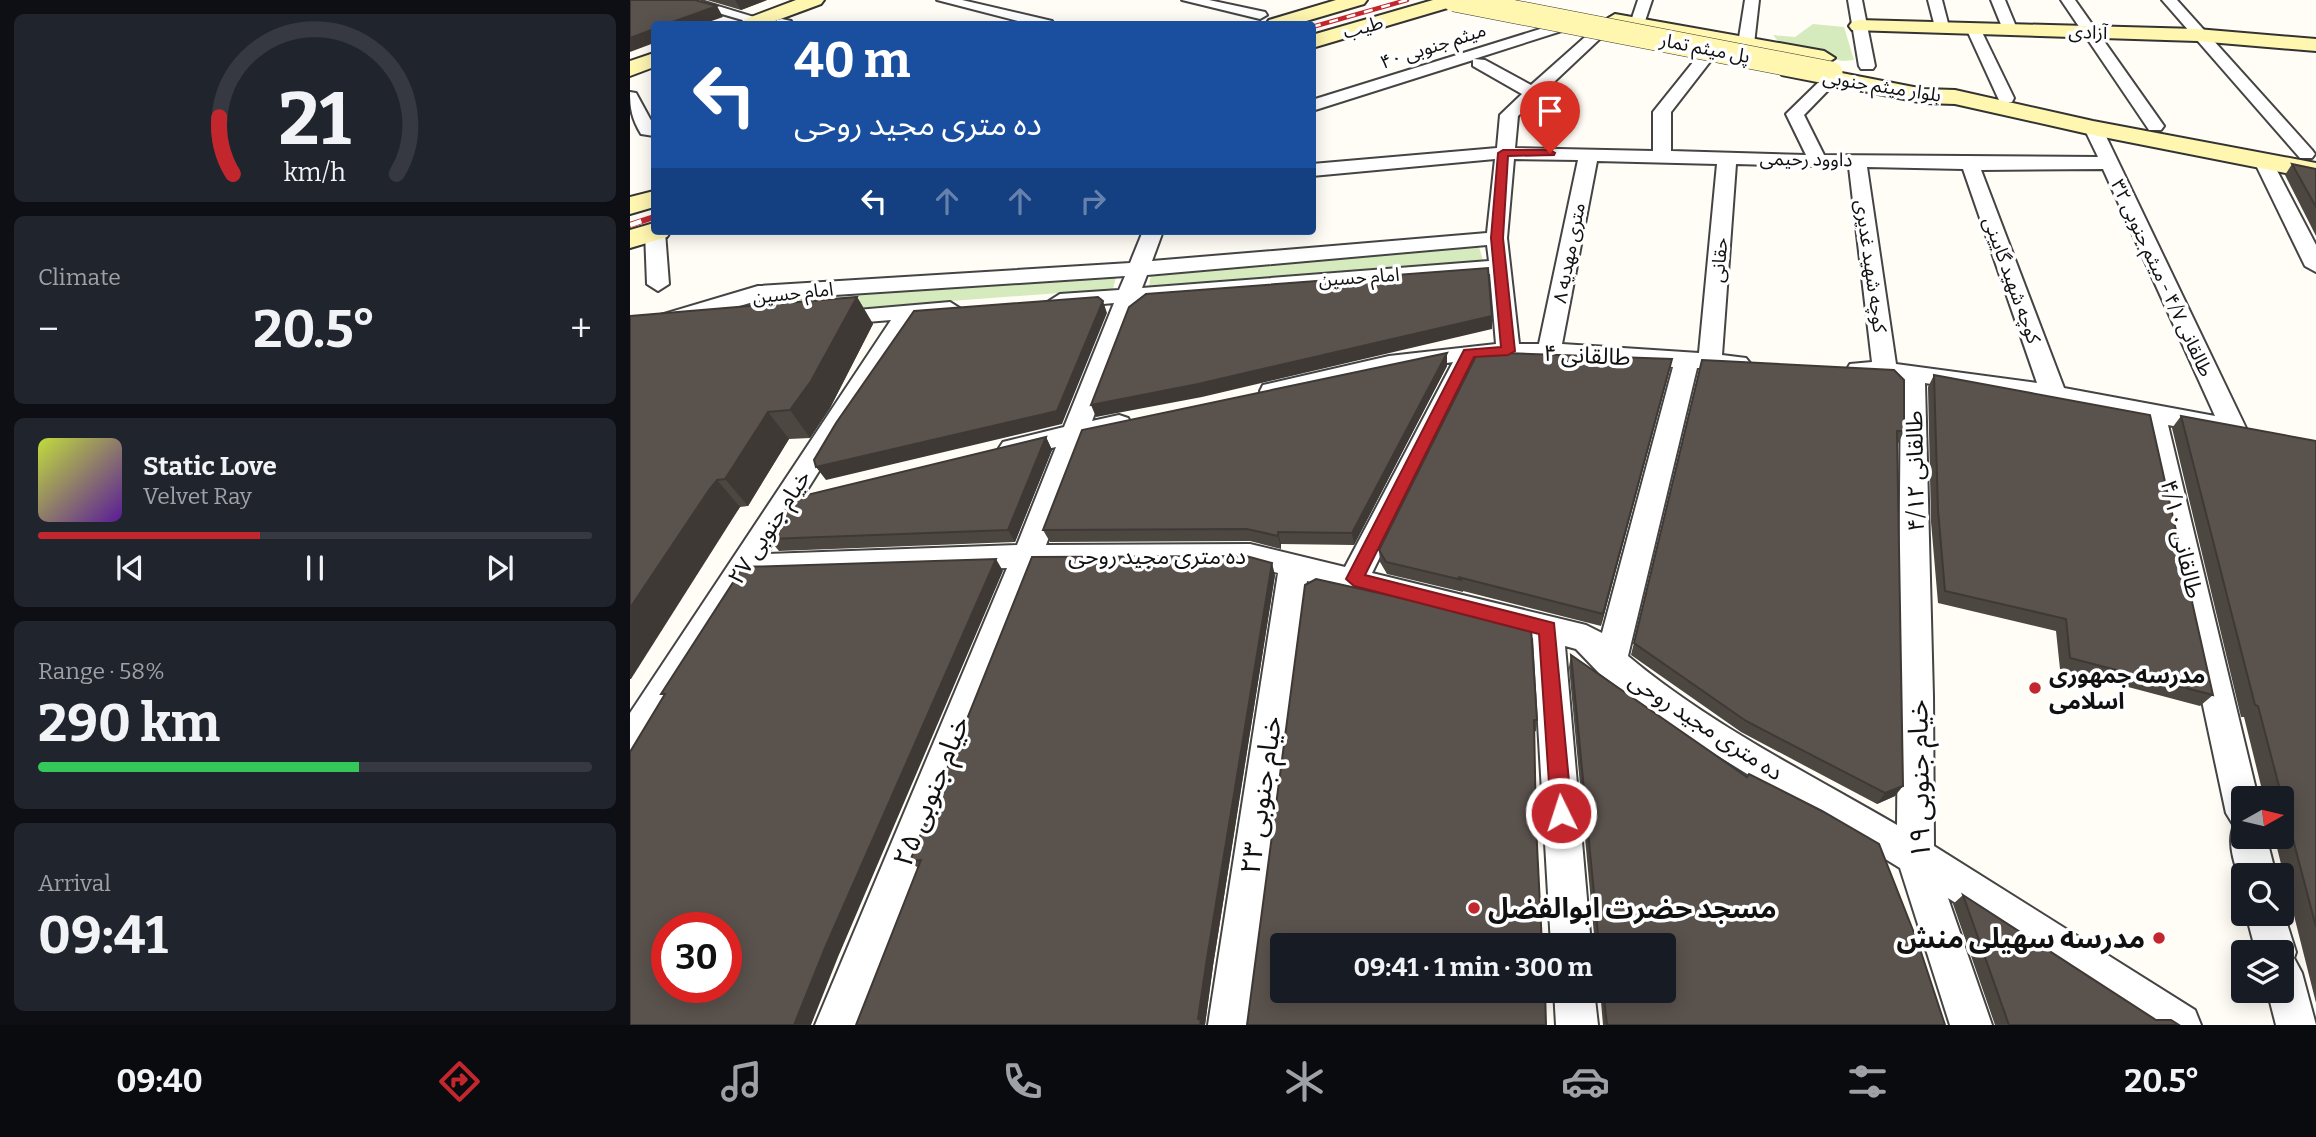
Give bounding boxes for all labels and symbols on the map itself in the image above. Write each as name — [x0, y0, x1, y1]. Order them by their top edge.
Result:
street label: طیب — [1340, 10, 1386, 44]
street label: میثم جنوبی ۴۰ — [1377, 18, 1490, 77]
street label: آزادی — [2068, 20, 2109, 44]
street label: پل میثم تمار — [1657, 28, 1752, 71]
street label: بلوار میثم جنوبی — [1821, 65, 1943, 110]
pin — [1520, 81, 1580, 153]
street label: داوود رحیمی — [1759, 147, 1853, 171]
street label: طالقانی ۴/۷ - میثم جنوبی ۳۲ — [2103, 176, 2218, 382]
street label: کوچه شهید غدیری — [1849, 198, 1892, 335]
street label: ۸ متری مهدیه — [1548, 201, 1590, 305]
street label: کوچه شهید گایینی — [1977, 213, 2046, 348]
street label: حقانی — [1706, 236, 1732, 284]
street label: امام حسین — [1318, 263, 1401, 294]
street label: امام حسین — [751, 277, 835, 312]
street label: طالقانی ۴ — [1543, 339, 1631, 371]
street label: طالقانی ۴/۱۲ — [1900, 410, 1930, 532]
street label: خیام جنوبی ۲۷ — [722, 464, 820, 592]
street label: طالقانی ۴/۱۰ — [2155, 477, 2209, 601]
street label: ده متری مجید روحی — [1068, 542, 1246, 570]
place label: مدرسه جمهوری اسلامی — [2049, 661, 2205, 715]
street label: ده متری مجید روحی — [1624, 666, 1788, 786]
marker: مدرسه جمهوری اسلامی — [2027, 680, 2043, 696]
street label: خیام جنوبی ۱۹ — [1901, 699, 1941, 859]
street label: خیام جنوبی ۲۵ — [886, 711, 980, 873]
street label: خیام جنوبی ۲۳ — [1234, 714, 1292, 877]
position arrow — [1524, 776, 1598, 850]
north arrow — [2231, 786, 2294, 849]
place label: مسجد حضرت ابوالفضل — [1488, 892, 1776, 925]
marker: مسجد حضرت ابوالفضل — [1466, 900, 1482, 916]
speed limit sign: 30 — [651, 912, 742, 1003]
place label: مدرسه سهیلی منش — [1896, 922, 2145, 955]
marker: مدرسه سهیلی منش — [2151, 930, 2167, 946]

